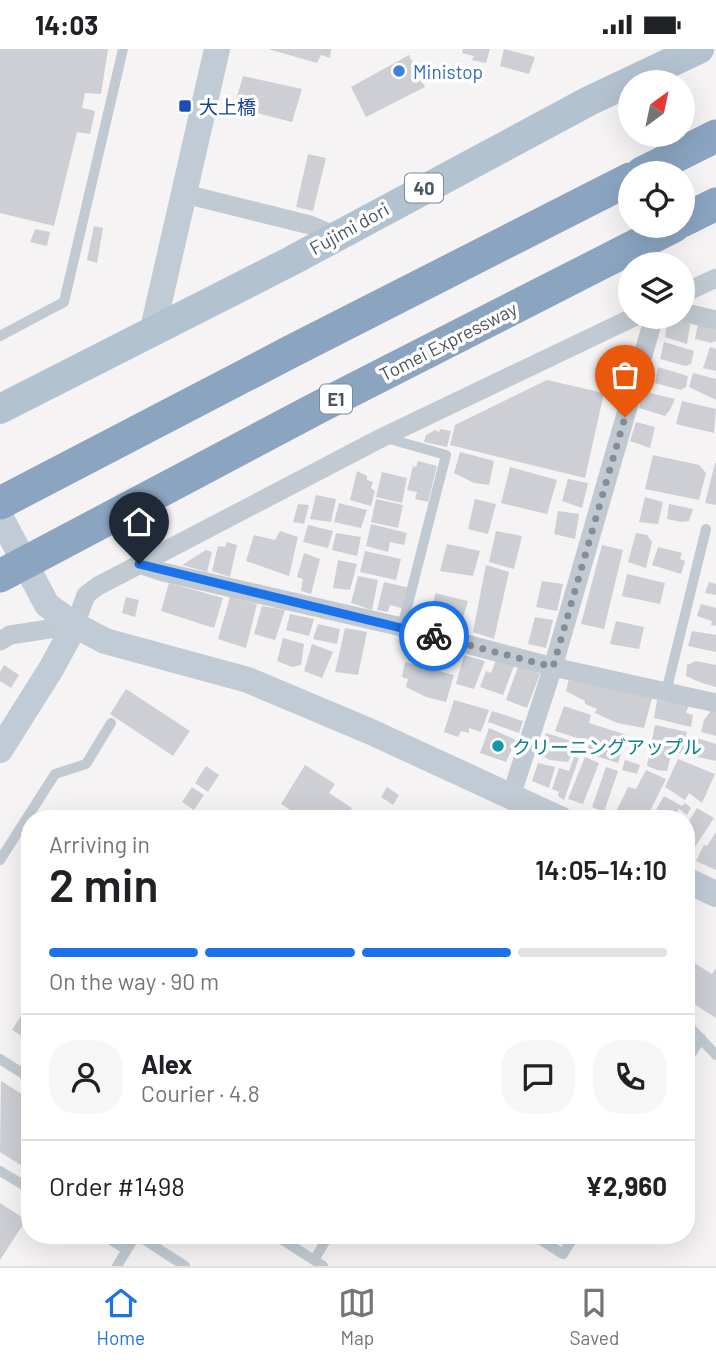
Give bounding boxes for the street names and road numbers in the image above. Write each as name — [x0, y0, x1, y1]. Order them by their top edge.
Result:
road number: 40 — [405, 173, 443, 203]
street label: Fujimi dori — [305, 197, 393, 259]
street label: Tomei Expressway — [375, 296, 521, 386]
road number: E1 — [320, 385, 352, 413]

